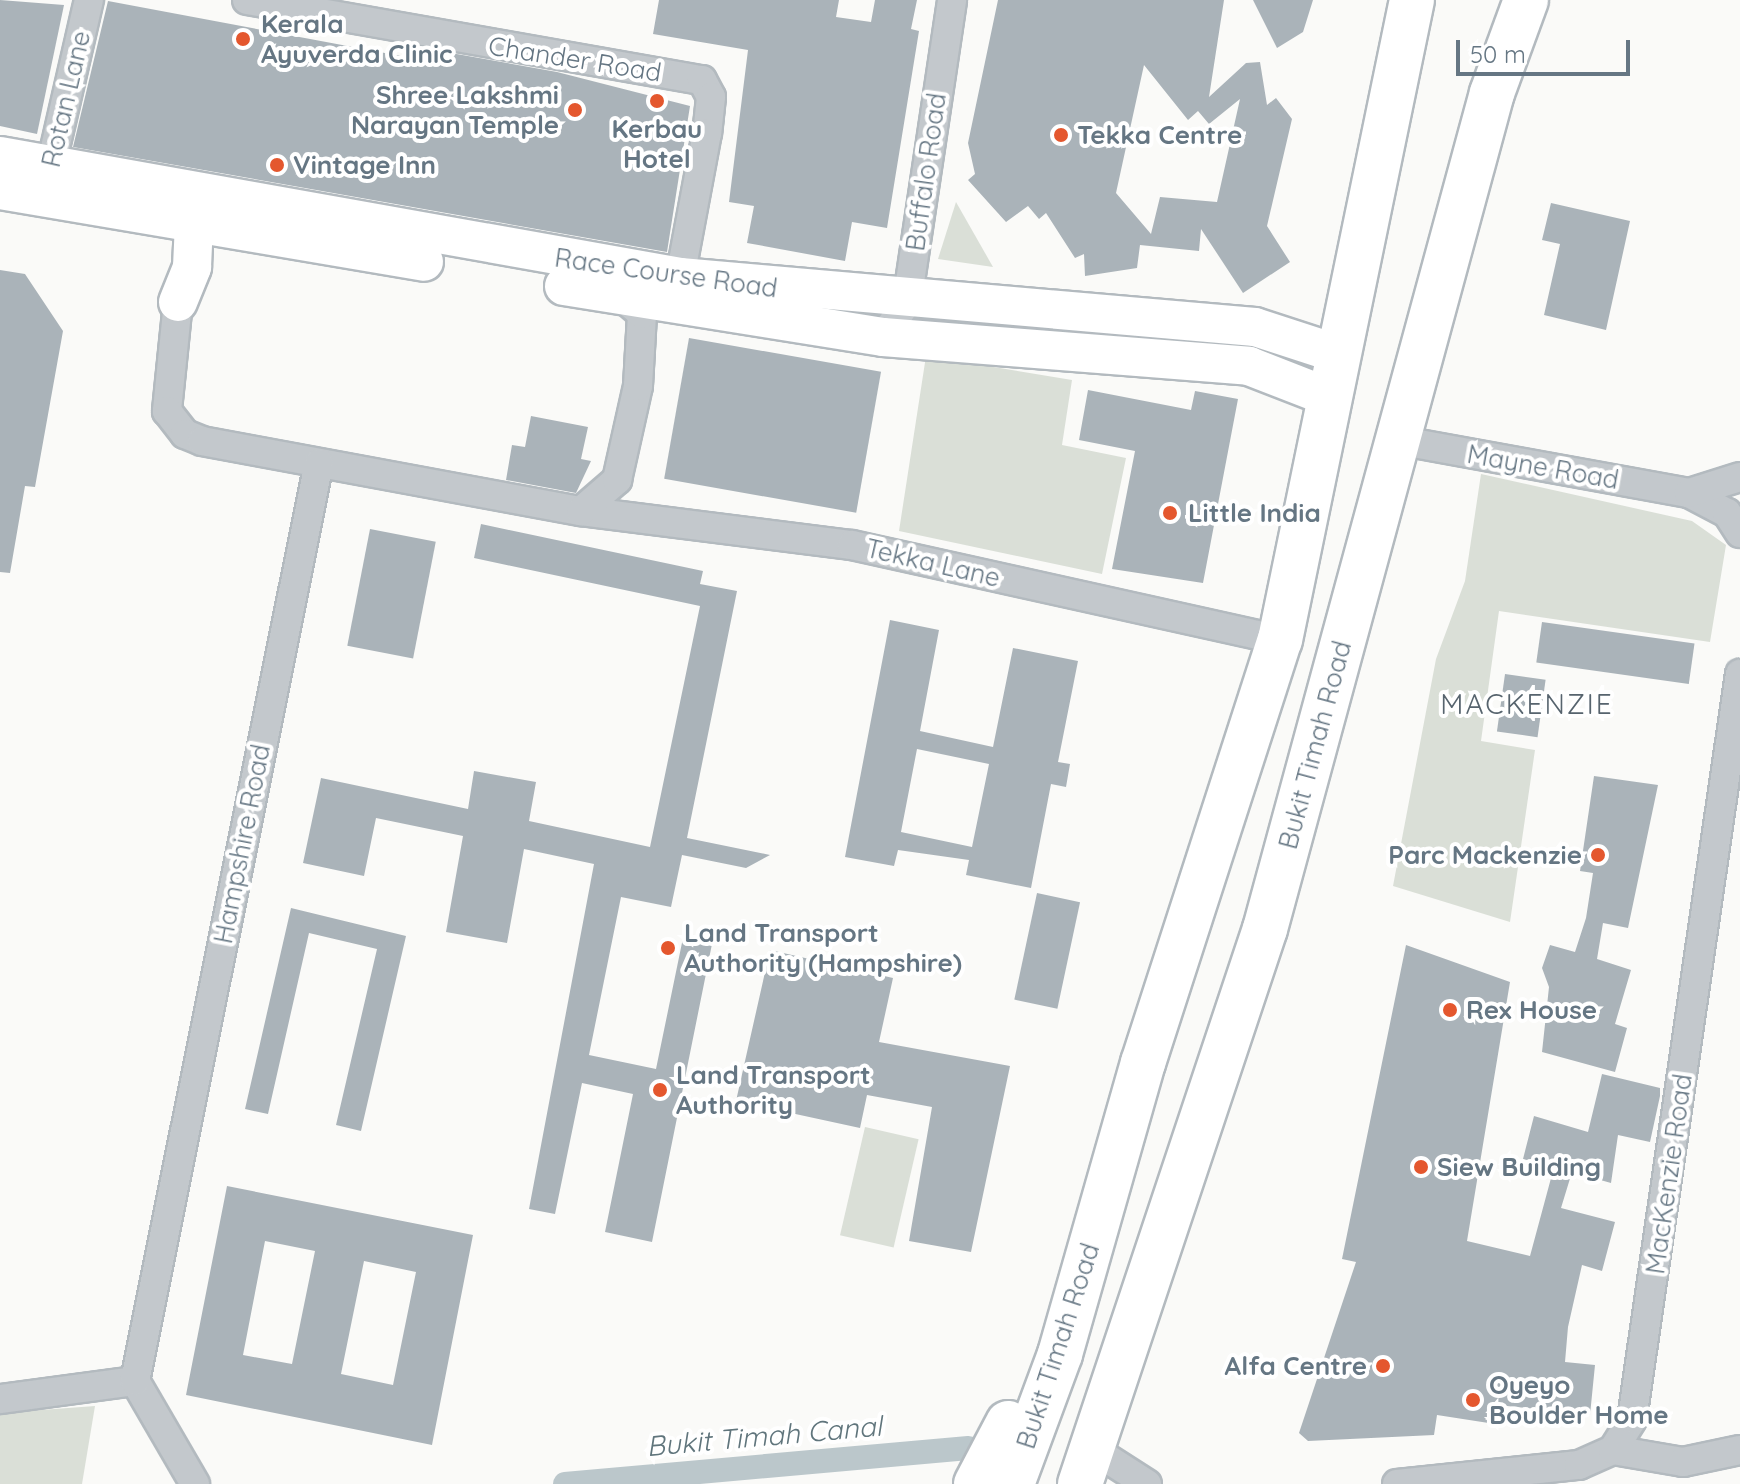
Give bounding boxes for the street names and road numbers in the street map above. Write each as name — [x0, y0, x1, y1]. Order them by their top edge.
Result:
street label: Rotan Lane — [35, 28, 97, 170]
street label: Chander Road — [486, 30, 664, 88]
street label: Buffalo Road — [899, 91, 953, 253]
street label: Race Course Road — [553, 242, 779, 304]
street label: Mayne Road — [1465, 438, 1621, 496]
street label: Tekka Lane — [863, 532, 1003, 594]
street label: Bukit Timah Road — [1272, 638, 1358, 852]
street label: Hampshire Road — [207, 742, 277, 946]
street label: MacKenzie Road — [1640, 1072, 1698, 1276]
street label: Bukit Timah Road — [1010, 1239, 1106, 1453]

